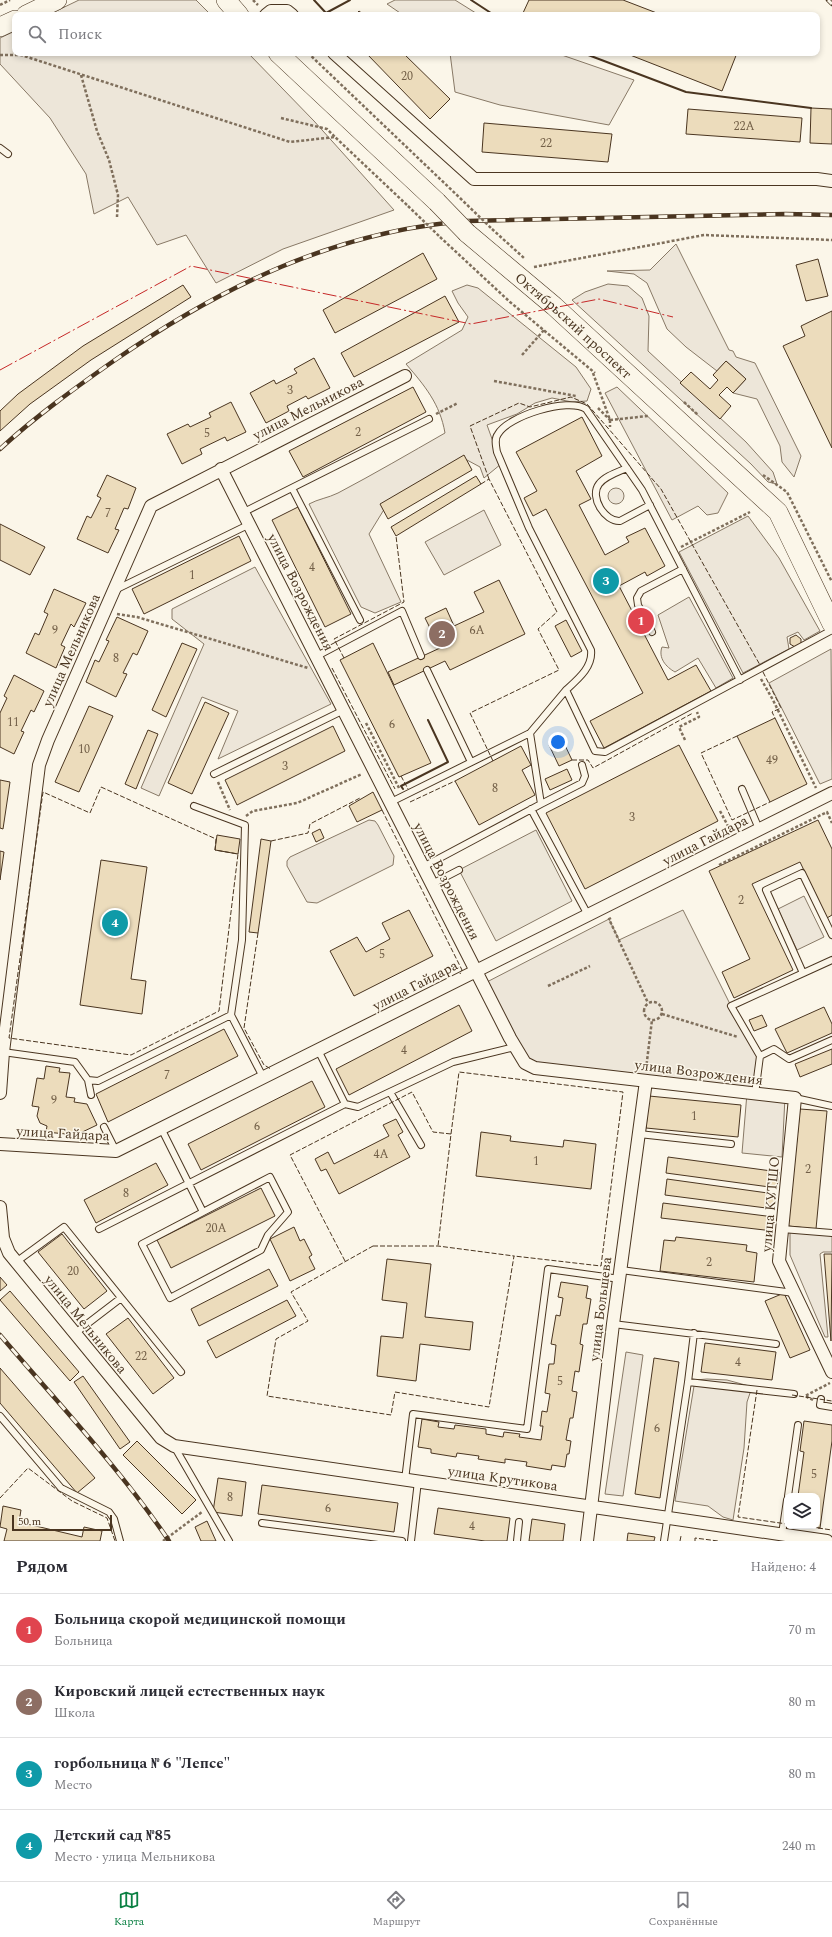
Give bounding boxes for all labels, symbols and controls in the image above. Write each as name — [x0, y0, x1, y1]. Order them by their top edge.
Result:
search box — [12, 12, 820, 56]
icon: search — [26, 23, 48, 45]
text: Поиск — [58, 23, 102, 46]
house number: 20 — [401, 67, 413, 86]
house number: 22А — [733, 117, 755, 136]
house number: 22 — [540, 134, 552, 153]
street label: Октябрьский проспект — [510, 267, 637, 384]
street label: улица Мельникова — [248, 371, 367, 446]
house number: 3 — [287, 381, 293, 400]
house number: 2 — [355, 423, 361, 442]
house number: 5 — [204, 424, 210, 443]
house number: 7 — [105, 504, 111, 523]
street label: улица Возрождения — [261, 529, 339, 655]
house number: 4 — [309, 558, 315, 577]
house number: 1 — [189, 566, 195, 585]
pin: 3 — [593, 566, 619, 596]
street label: улица Мельникова — [37, 590, 106, 711]
pin: 1 — [628, 606, 654, 636]
pin: 2 — [429, 619, 455, 649]
house number: 9 — [52, 621, 58, 640]
house number: 6А — [469, 621, 485, 640]
house number: 8 — [113, 649, 119, 668]
house number: 11 — [7, 713, 19, 732]
house number: 6 — [389, 715, 395, 734]
your location — [548, 732, 568, 752]
house number: 10 — [78, 740, 90, 759]
house number: 49 — [766, 751, 778, 770]
house number: 3 — [282, 757, 288, 776]
house number: 8 — [492, 779, 498, 798]
house number: 3 — [629, 808, 635, 827]
street label: улица Гайдара — [658, 810, 752, 871]
street label: улица Возрождения — [407, 818, 485, 944]
house number: 2 — [738, 891, 744, 910]
pin: 4 — [102, 908, 128, 938]
house number: 5 — [379, 945, 385, 964]
street label: улица Гайдара — [368, 955, 462, 1016]
house number: 4 — [401, 1041, 407, 1060]
street label: улица Возрождения — [633, 1054, 764, 1091]
house number: 7 — [164, 1066, 170, 1085]
house number: 9 — [51, 1091, 57, 1110]
house number: 1 — [691, 1107, 697, 1126]
house number: 6 — [254, 1117, 260, 1136]
street label: улица Гайдара — [15, 1121, 110, 1146]
house number: 4А — [373, 1145, 389, 1164]
house number: 1 — [533, 1152, 539, 1171]
street label: улица КУТШО — [756, 1155, 785, 1254]
house number: 2 — [805, 1160, 811, 1179]
house number: 8 — [123, 1184, 129, 1203]
house number: 20А — [205, 1219, 227, 1238]
house number: 2 — [706, 1253, 712, 1272]
street label: улица Большева — [584, 1256, 617, 1363]
house number: 20 — [67, 1262, 79, 1281]
street label: улица Мельникова — [38, 1270, 132, 1378]
house number: 22 — [135, 1347, 147, 1366]
house number: 4 — [735, 1353, 741, 1372]
house number: 5 — [557, 1372, 563, 1391]
house number: 6 — [654, 1419, 660, 1438]
street label: улица Крутикова — [446, 1460, 559, 1497]
house number: 5 — [811, 1465, 817, 1484]
house number: 8 — [227, 1488, 233, 1507]
map controls — [784, 1493, 820, 1529]
button: layers — [784, 1493, 820, 1529]
house number: 6 — [325, 1499, 331, 1518]
scale bar — [12, 1513, 112, 1532]
text: 50 m — [18, 1513, 41, 1530]
house number: 4 — [469, 1517, 475, 1536]
text: Рядом — [16, 1554, 68, 1580]
text: Найдено: 4 — [750, 1557, 816, 1577]
text: Больница скорой медицинской помощи — [54, 1608, 346, 1631]
text: 1 — [25, 1620, 33, 1640]
text: 70 m — [789, 1620, 816, 1640]
text: Больница — [54, 1631, 113, 1651]
text: Кировский лицей естественных наук — [54, 1680, 325, 1703]
text: 2 — [25, 1692, 33, 1712]
text: 80 m — [789, 1692, 816, 1712]
text: Школа — [54, 1703, 95, 1723]
text: горбольница № 6 "Лепсе" — [54, 1752, 230, 1775]
text: 3 — [25, 1764, 33, 1784]
text: 80 m — [789, 1764, 816, 1784]
text: Место — [54, 1775, 92, 1795]
text: Детский сад №85 — [54, 1824, 171, 1847]
text: 4 — [25, 1836, 33, 1856]
text: 240 m — [782, 1836, 816, 1856]
text: Место · улица Мельникова — [54, 1847, 215, 1867]
tab: Карта — [114, 1889, 144, 1930]
tab: Маршрут — [372, 1889, 420, 1930]
tab: Сохранённые — [649, 1889, 718, 1930]

